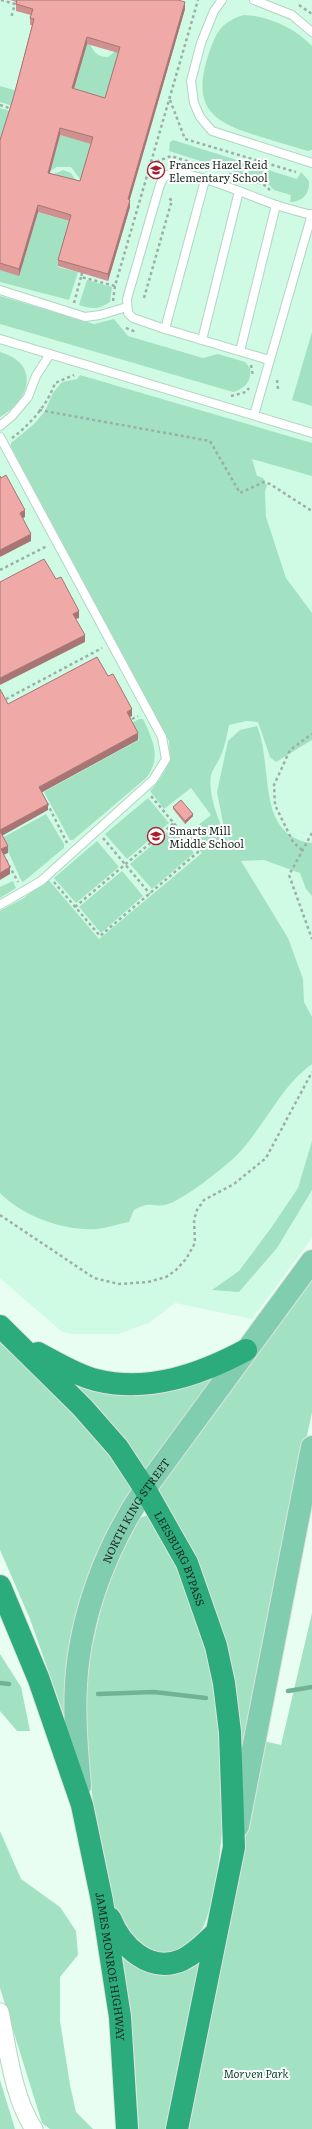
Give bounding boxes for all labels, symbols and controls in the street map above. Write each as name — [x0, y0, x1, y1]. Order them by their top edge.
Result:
place label: Frances Hazel Reid Elementary School — [169, 156, 268, 185]
school or university icon: Frances Hazel Reid Elementary School — [146, 160, 166, 180]
place label: Smarts Mill Middle School — [169, 822, 244, 851]
school or university icon: Smarts Mill Middle School — [146, 826, 166, 846]
street label: NORTH KING STREET — [98, 1454, 173, 1566]
street label: LEESBURG BYPASS — [151, 1508, 209, 1608]
street label: JAMES MONROE HIGHWAY — [92, 1890, 129, 2041]
park label: Morven Park — [223, 2065, 289, 2081]

